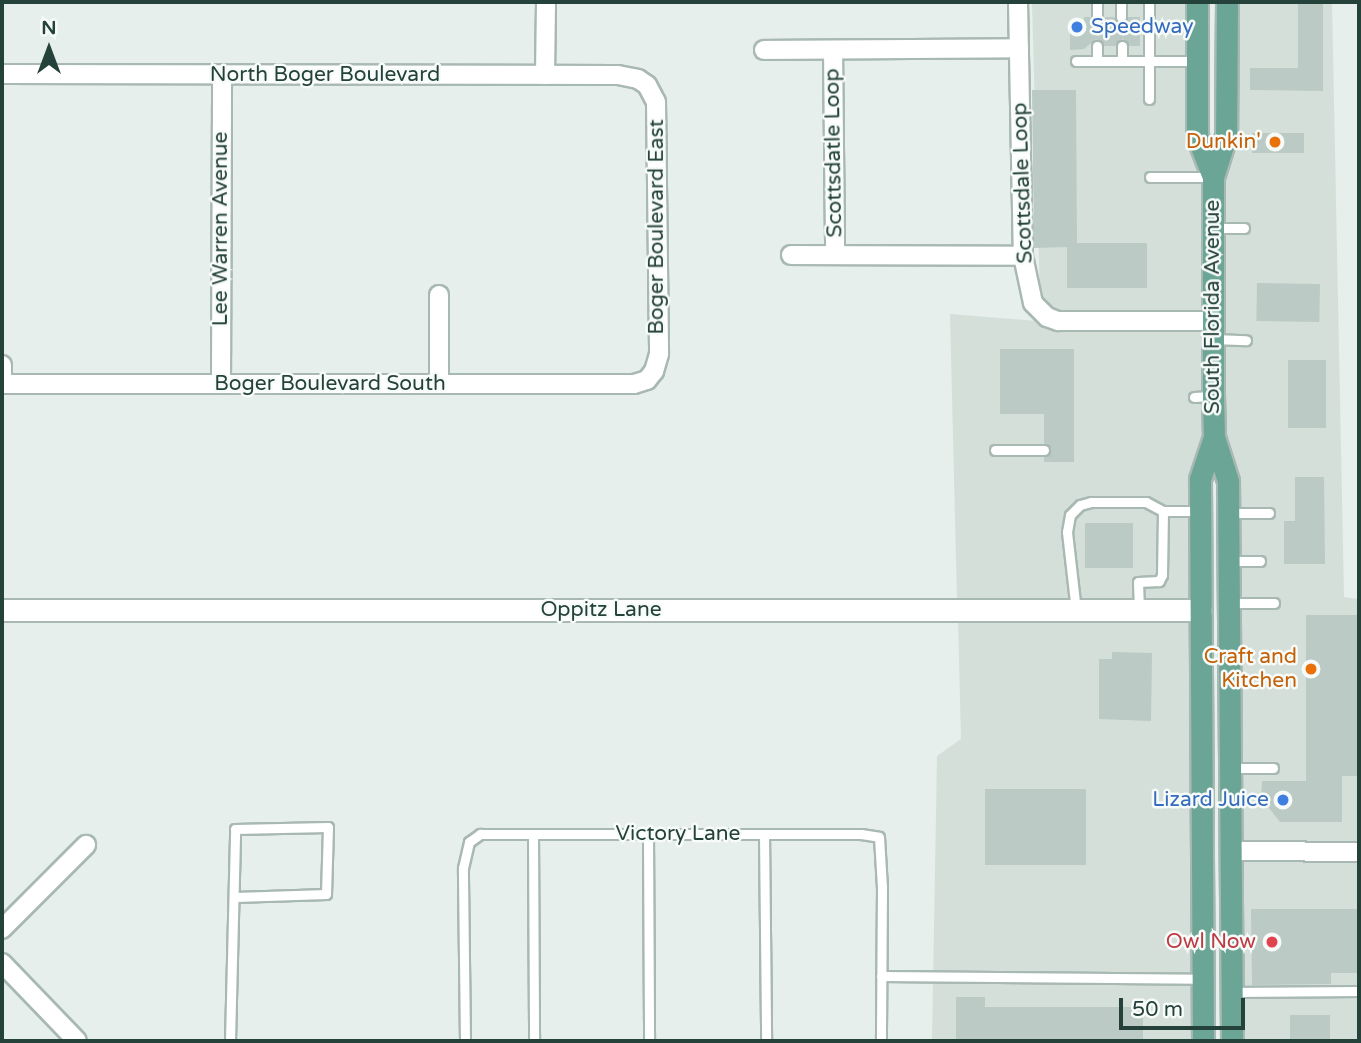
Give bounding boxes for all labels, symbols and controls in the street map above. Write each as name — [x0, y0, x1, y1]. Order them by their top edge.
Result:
north arrow — [14, 14, 84, 84]
place label: Speedway — [1091, 14, 1193, 40]
text: N — [41, 17, 57, 39]
marker: Speedway — [1069, 19, 1085, 35]
street label: North Boger Boulevard — [210, 62, 440, 88]
street label: Scottsdatle Loop — [820, 68, 848, 238]
street label: Scottsdale Loop — [1008, 102, 1038, 264]
street label: Boger Boulevard East — [644, 119, 670, 335]
place label: Dunkin' — [1186, 129, 1261, 155]
street label: Lee Warren Avenue — [208, 132, 234, 326]
marker: Dunkin' — [1267, 134, 1283, 150]
street label: South Florida Avenue — [1200, 200, 1226, 414]
street label: Boger Boulevard South — [214, 371, 446, 397]
street label: Oppitz Lane — [540, 597, 662, 623]
place label: Craft and Kitchen — [1204, 644, 1297, 694]
marker: Craft and Kitchen — [1303, 661, 1319, 677]
place label: Lizard Juice — [1152, 787, 1269, 813]
marker: Lizard Juice — [1275, 792, 1291, 808]
street label: Victory Lane — [616, 821, 740, 847]
place label: Owl Now — [1166, 929, 1256, 955]
marker: Owl Now — [1262, 932, 1282, 952]
scale bar — [1123, 984, 1249, 1028]
text: 50 m — [1132, 997, 1183, 1022]

